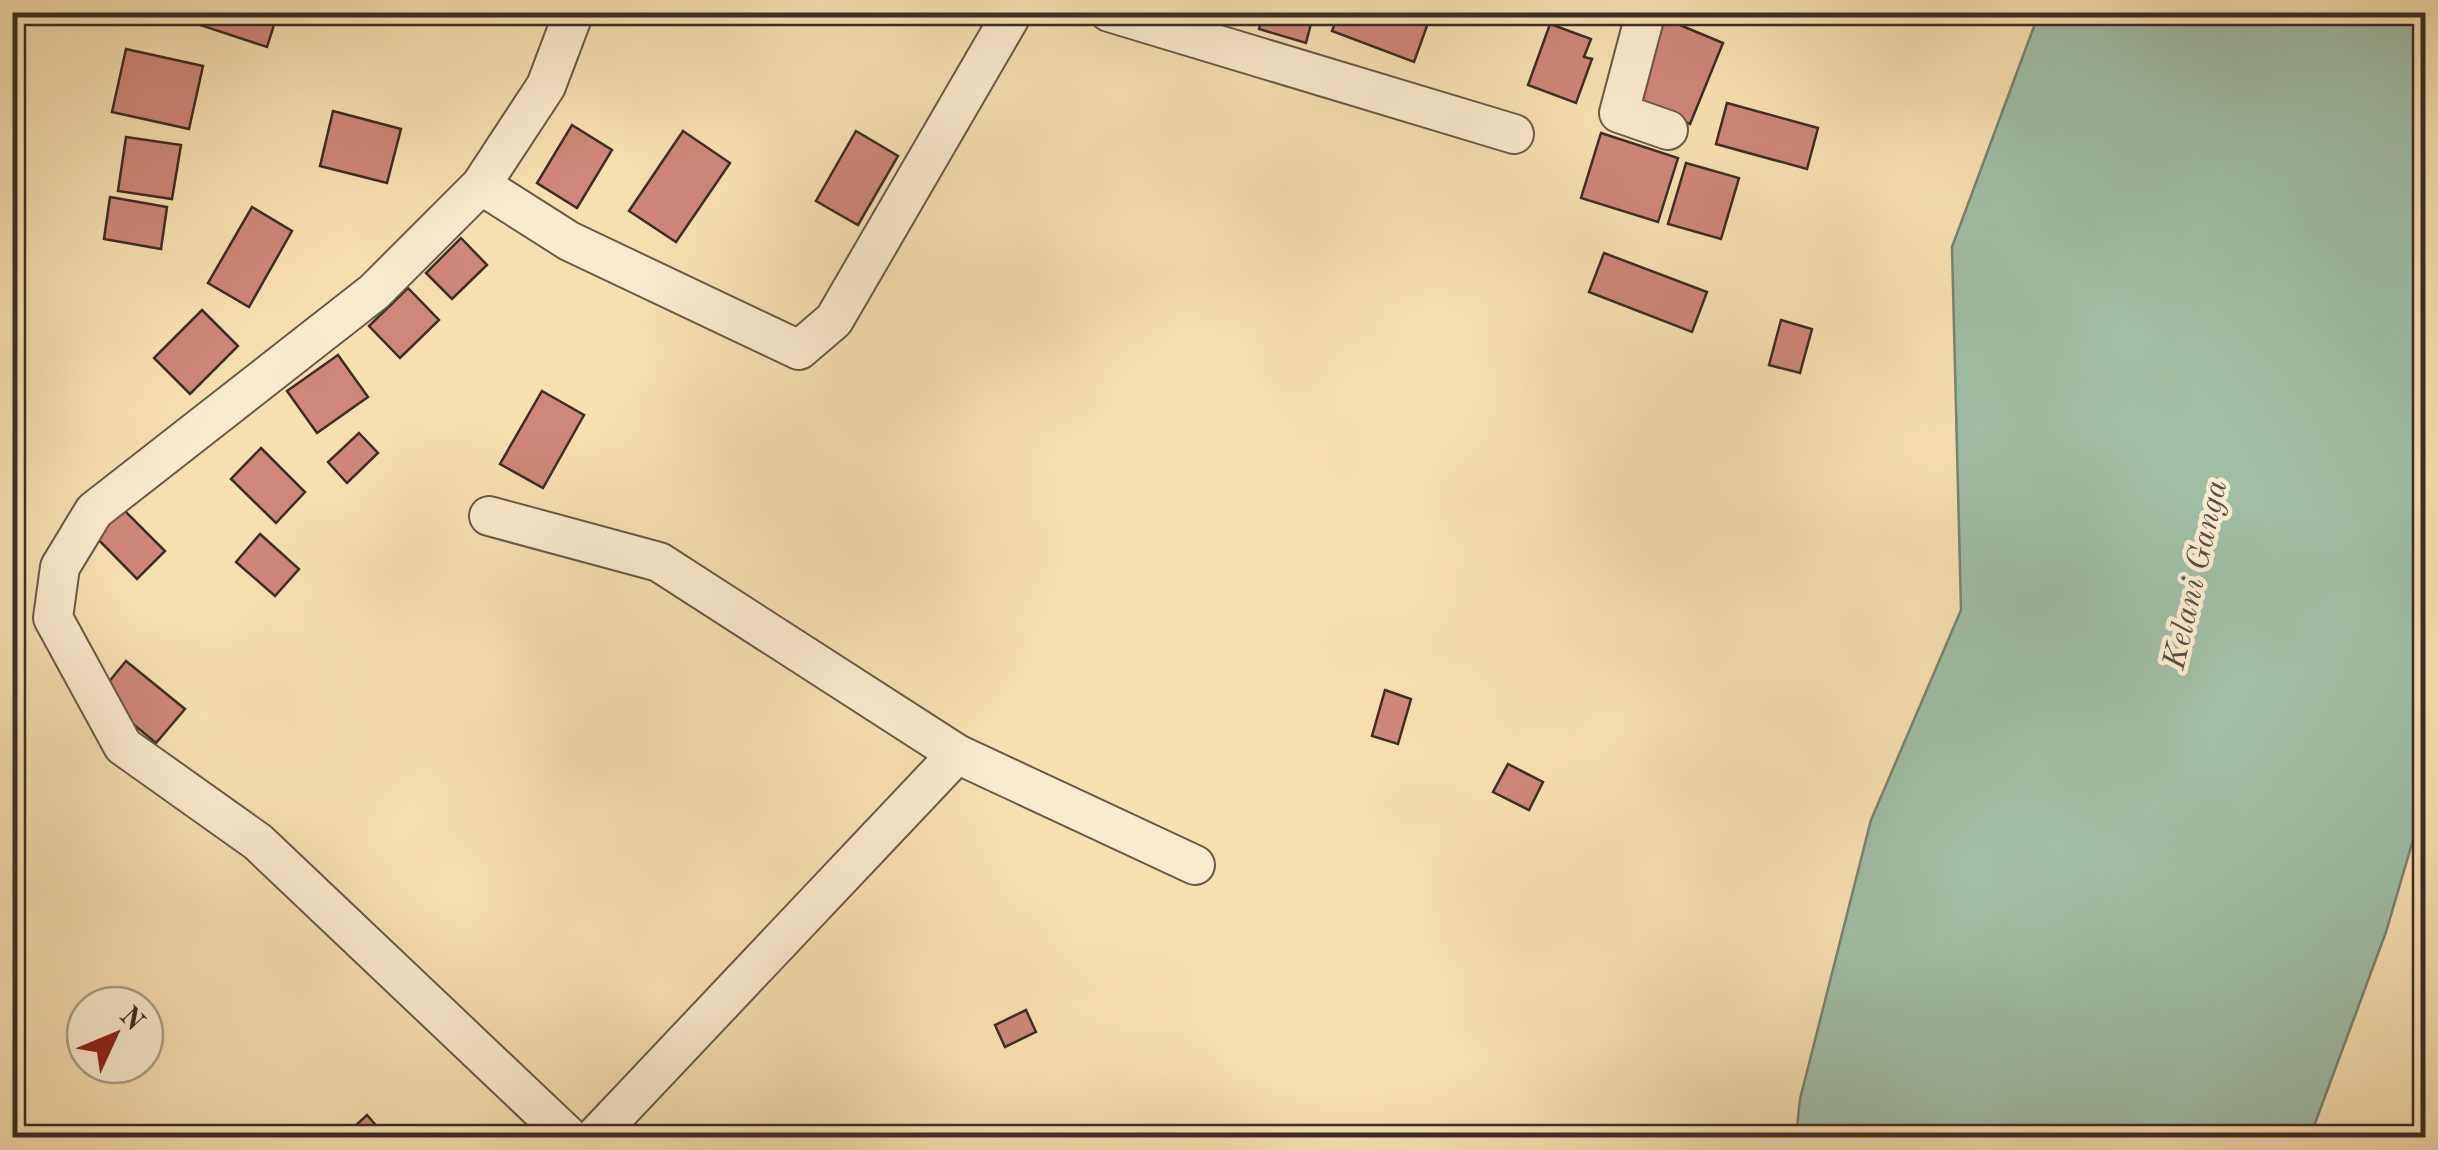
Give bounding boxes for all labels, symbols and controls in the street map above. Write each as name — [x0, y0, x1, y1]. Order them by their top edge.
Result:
water label: Kelani Ganga — [2159, 477, 2234, 674]
north arrow — [65, 985, 165, 1085]
text: N — [113, 1002, 149, 1038]

